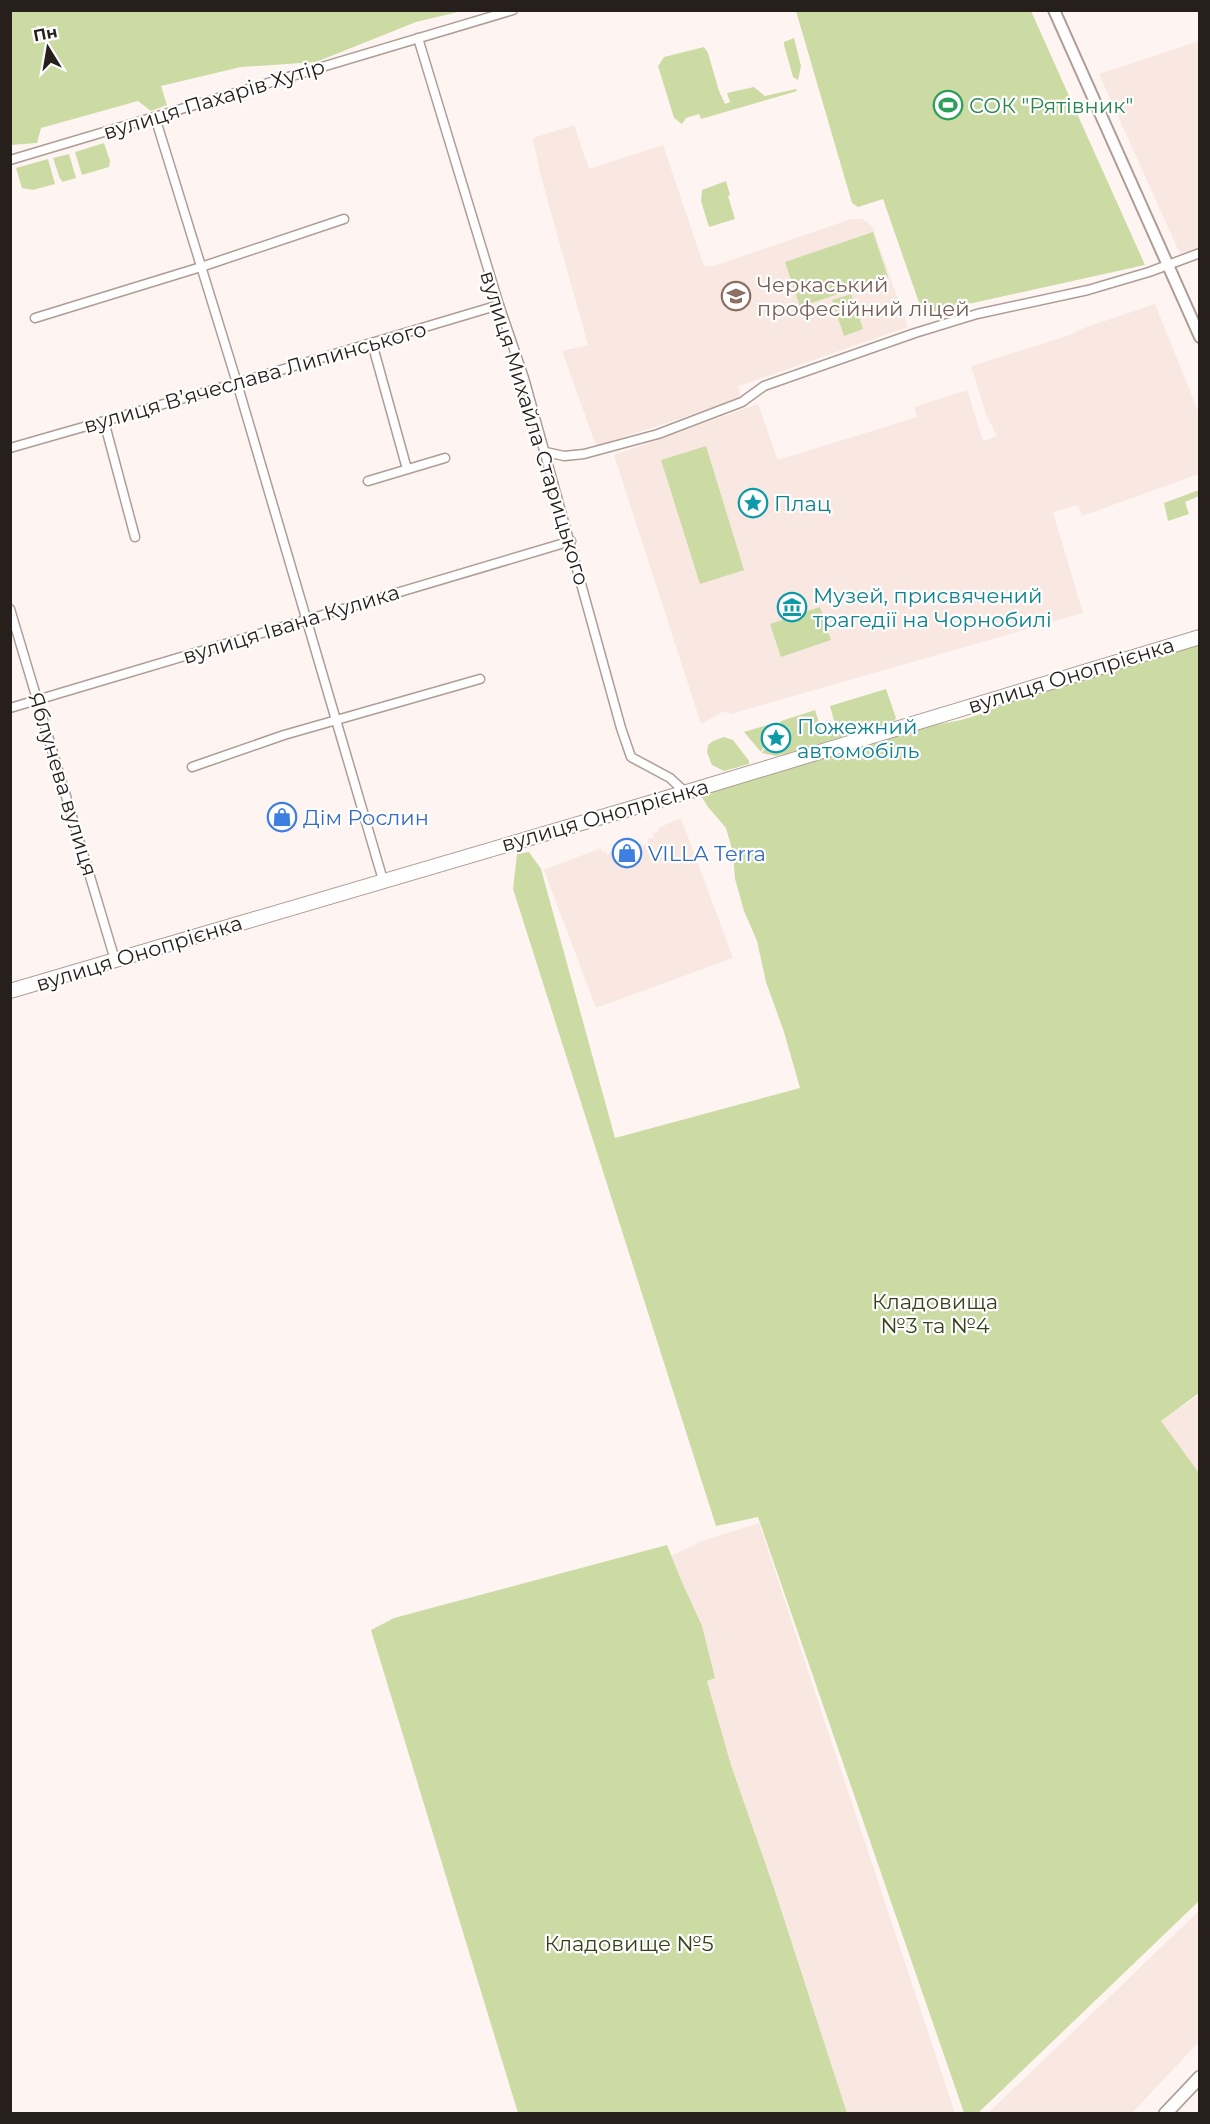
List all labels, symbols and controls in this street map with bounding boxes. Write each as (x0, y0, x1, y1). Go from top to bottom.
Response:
north arrow (18, 18, 78, 78)
text: Пн (32, 22, 59, 45)
street label: вулиця Пахарів Хутір (100, 53, 328, 145)
sports icon: СОК "Рятівник" (932, 89, 964, 121)
place label: СОК "Рятівник" (969, 93, 1133, 118)
street label: вулиця Михайла Старицького (475, 268, 595, 588)
place label: Черкаський професійний ліцей (757, 272, 970, 321)
school or university icon: Черкаський професійний ліцей (720, 280, 752, 312)
street label: вулиця Вʼячеслава Липинського (81, 316, 429, 438)
place icon: Плац (737, 487, 769, 519)
place label: Плац (774, 491, 831, 516)
street label: вулиця Івана Кулика (180, 579, 402, 669)
place label: Музей, присвячений трагедії на Чорнобилі (813, 583, 1052, 632)
museum icon: Музей, присвячений трагедії на Чорнобилі (776, 591, 808, 623)
street label: вулиця Онопрієнка (965, 632, 1177, 718)
street label: Яблунева вулиця (23, 689, 103, 879)
place label: Пожежний автомобіль (797, 714, 920, 763)
place icon: Пожежний автомобіль (760, 722, 792, 754)
street label: вулиця Онопрієнка (498, 773, 712, 857)
shop icon: Дім Рослин (266, 801, 298, 833)
place label: Дім Рослин (303, 805, 429, 830)
shop icon: VILLA Terra (611, 837, 643, 869)
place label: VILLA Terra (648, 841, 766, 866)
street label: вулиця Онопрієнка (33, 910, 245, 996)
park label: Кладовища №3 та №4 (872, 1289, 998, 1338)
park label: Кладовище №5 (544, 1931, 714, 1956)

